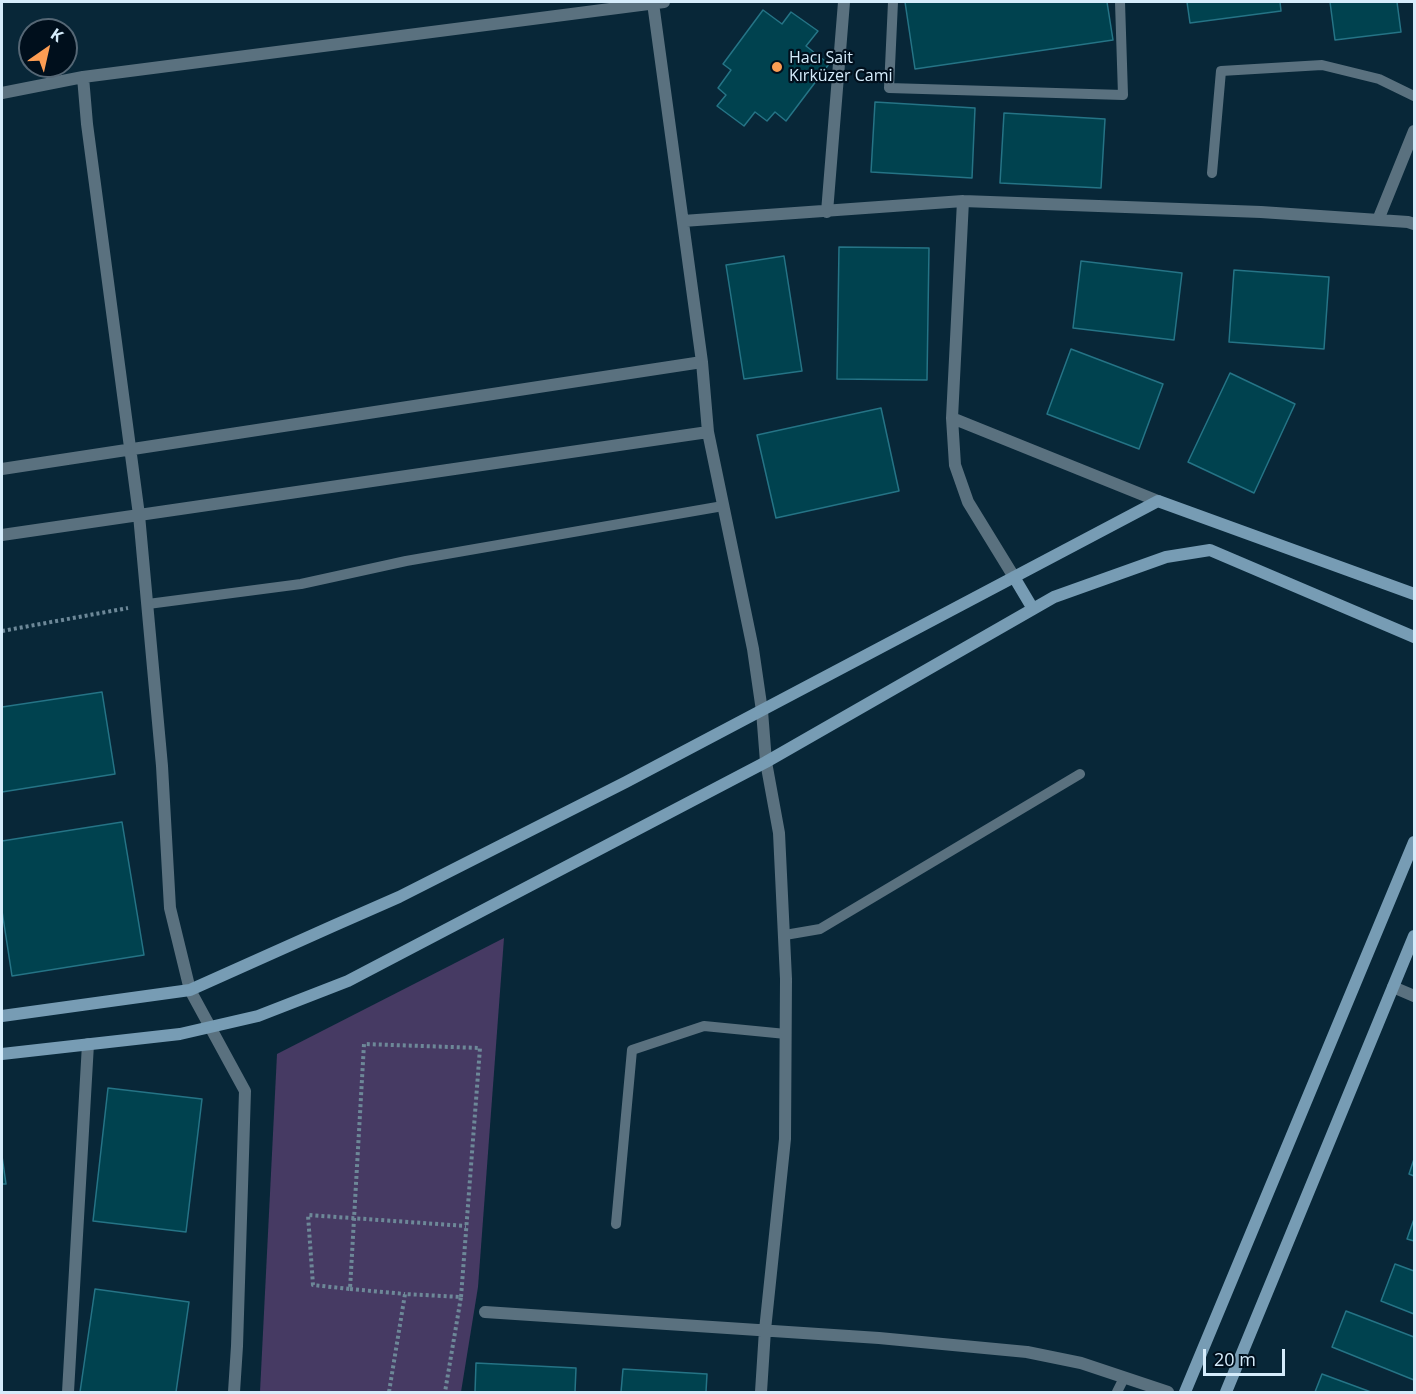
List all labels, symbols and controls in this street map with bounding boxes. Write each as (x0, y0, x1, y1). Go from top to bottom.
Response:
north arrow (18, 18, 78, 78)
text: K (46, 23, 68, 47)
place label: Hacı Sait Kırküzer Cami (789, 48, 893, 86)
marker: Hacı Sait Kırküzer Cami (770, 60, 784, 74)
scale bar (1206, 1337, 1288, 1375)
text: 20 m (1214, 1347, 1256, 1371)

